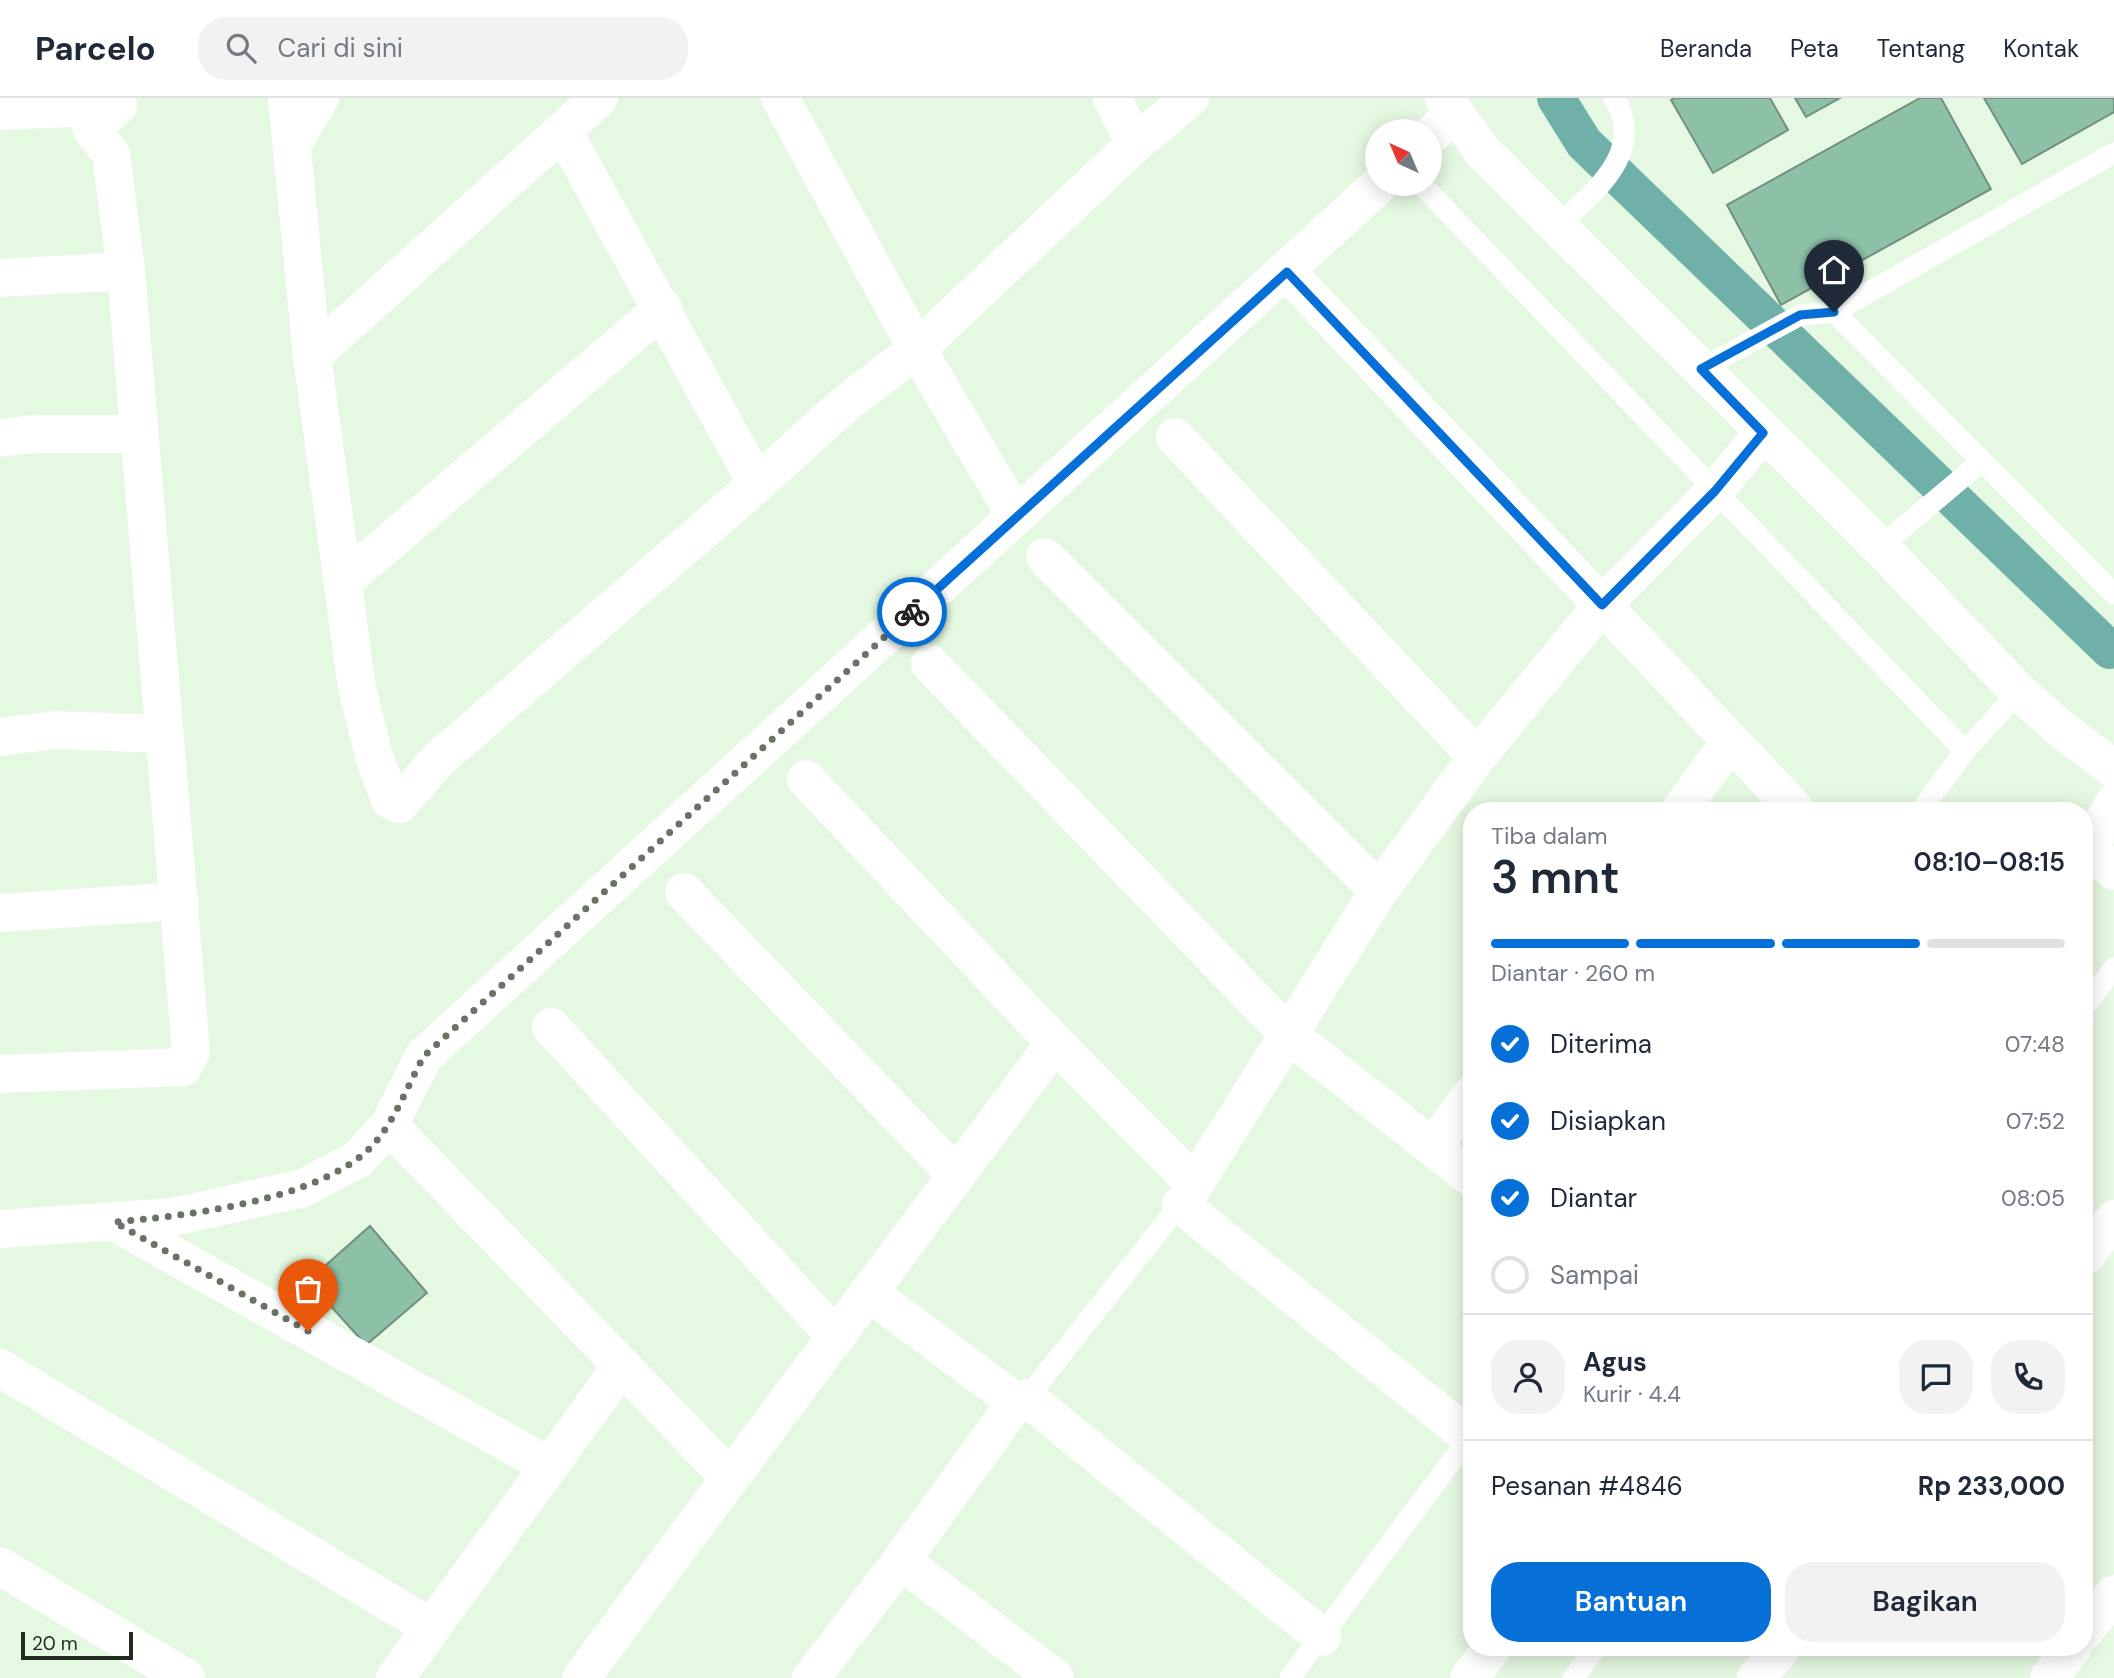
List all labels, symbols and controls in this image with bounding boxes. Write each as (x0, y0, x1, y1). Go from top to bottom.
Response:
search box (198, 17, 688, 80)
text: Parcelo (35, 27, 156, 70)
icon: search (222, 29, 260, 67)
text: Cari di sini (278, 31, 403, 65)
text: Beranda (1660, 33, 1752, 64)
text: Peta (1790, 33, 1839, 64)
text: Tentang (1877, 33, 1965, 64)
text: Kontak (2003, 33, 2079, 64)
north arrow (1365, 119, 1442, 196)
map controls (1365, 119, 1442, 196)
pin (1804, 240, 1864, 312)
icon: home (1815, 251, 1853, 289)
courier (877, 577, 947, 647)
icon: bike (893, 593, 931, 631)
text: Tiba dalam (1491, 821, 1608, 851)
text: 08:10–08:15 (1914, 845, 2065, 879)
text: 3 mnt (1491, 847, 1620, 907)
text: Diantar · 260 m (1491, 958, 1655, 988)
icon: check (1491, 1025, 1529, 1063)
text: Diterima (1550, 1027, 1652, 1061)
text: 07:48 (2005, 1029, 2065, 1059)
icon: check (1491, 1102, 1529, 1140)
text: Disiapkan (1550, 1104, 1666, 1138)
text: 07:52 (2006, 1106, 2065, 1136)
icon: check (1491, 1179, 1529, 1217)
text: Diantar (1550, 1181, 1637, 1215)
text: 08:05 (2001, 1183, 2065, 1213)
text: Sampai (1550, 1258, 1639, 1292)
pin (278, 1259, 338, 1331)
icon: bag (289, 1270, 327, 1308)
button: person (1491, 1340, 1565, 1414)
button: chat (1899, 1340, 1973, 1414)
button: phone (1991, 1340, 2065, 1414)
text: Agus (1583, 1345, 1647, 1379)
text: Kurir · 4.4 (1583, 1379, 1681, 1409)
text: Pesanan #4846 (1491, 1469, 1683, 1503)
text: Rp 233,000 (1918, 1469, 2065, 1503)
button: Bantuan (1491, 1562, 1771, 1642)
button: Bagikan (1785, 1562, 2065, 1642)
scale bar (21, 1629, 133, 1661)
text: 20 m (32, 1631, 78, 1656)

